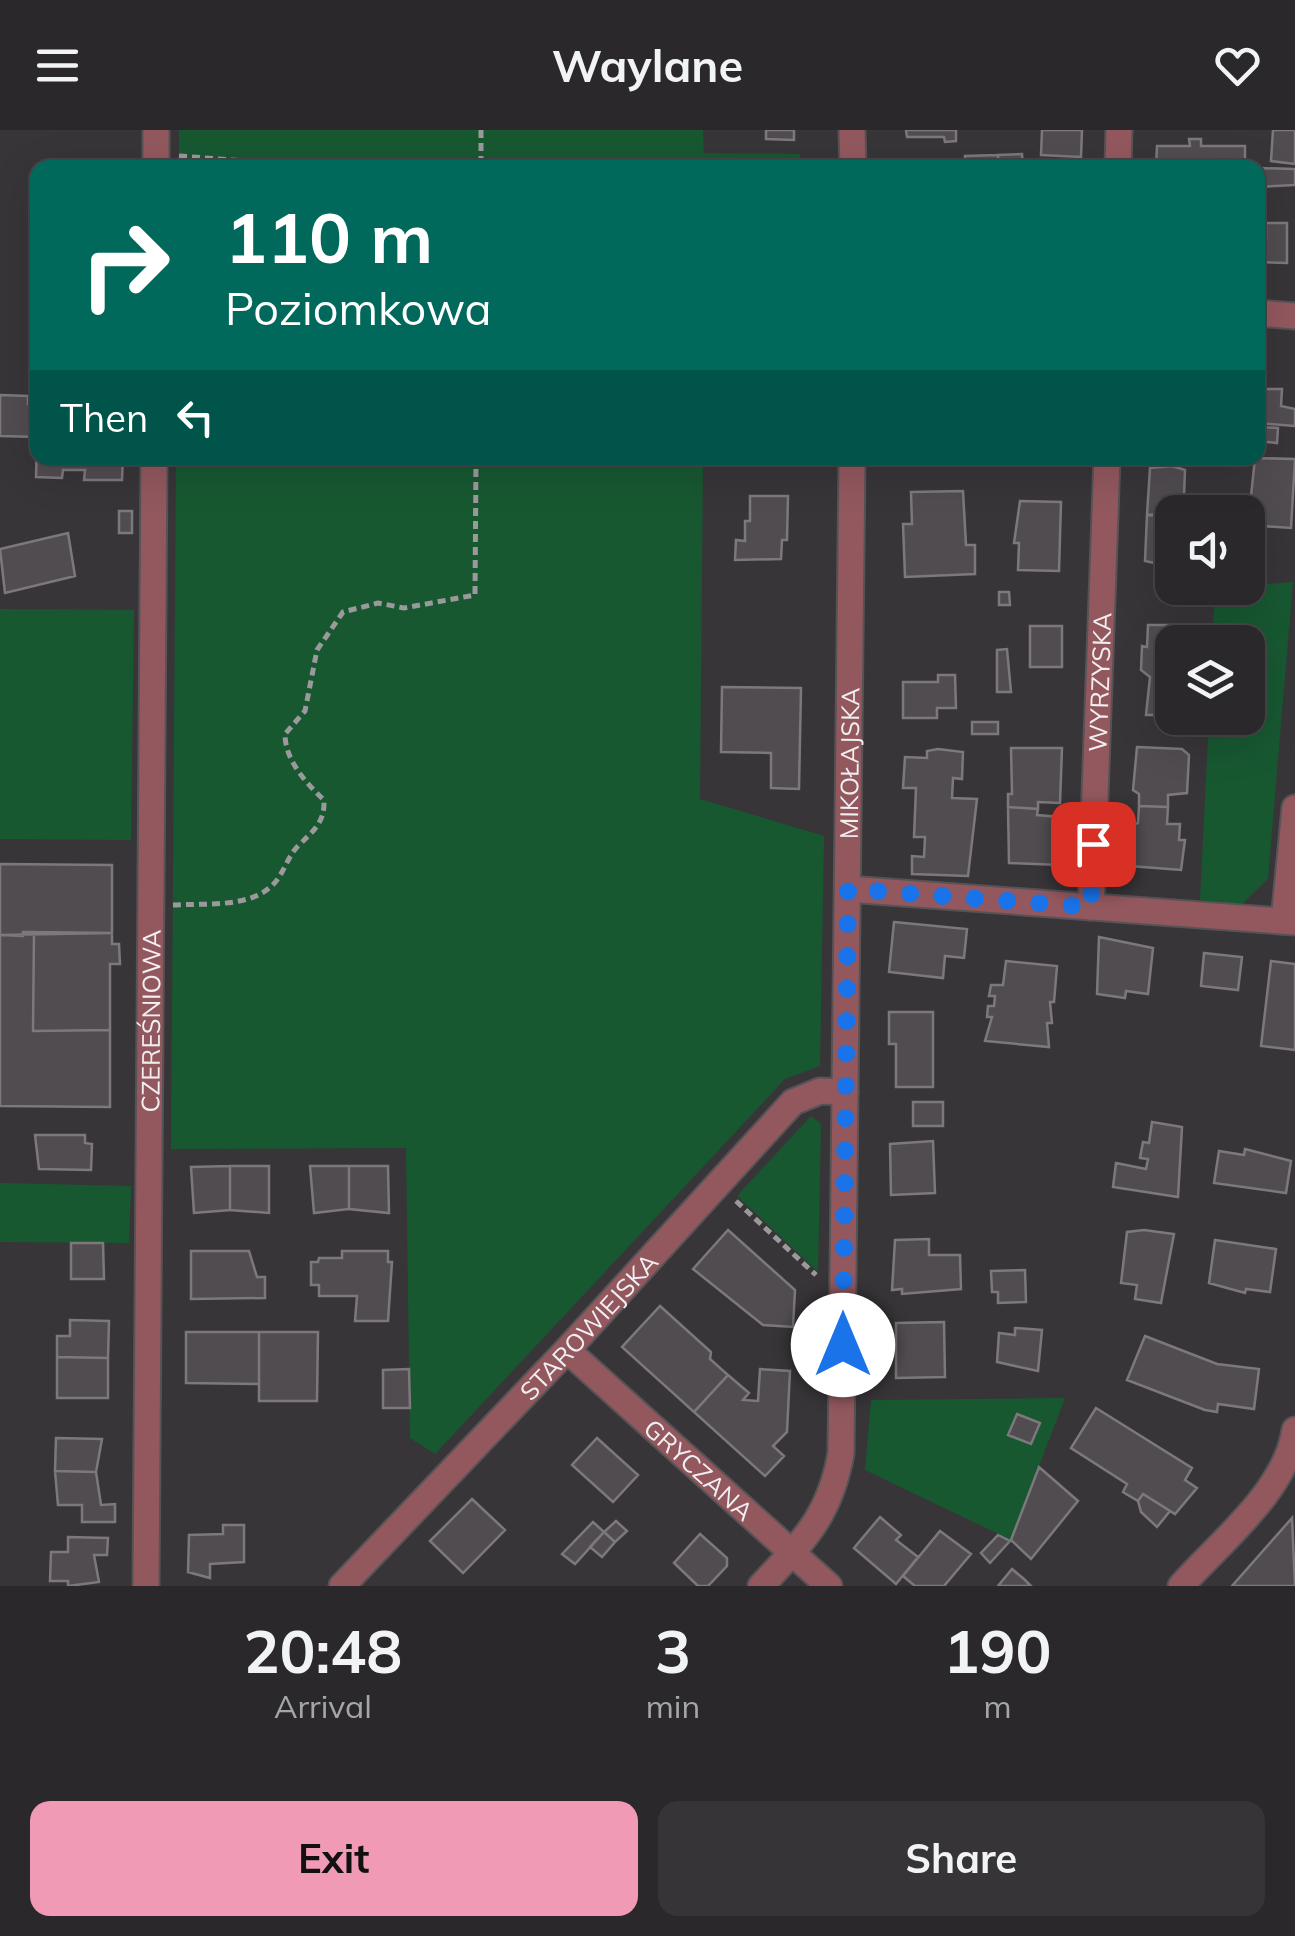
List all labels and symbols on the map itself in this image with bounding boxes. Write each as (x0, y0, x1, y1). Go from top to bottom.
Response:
street label: WYRZYSKA (1081, 612, 1117, 752)
street label: MIKOŁAJSKA (832, 687, 865, 839)
pin (1051, 802, 1136, 887)
street label: CZEREŚNIOWA (134, 930, 166, 1113)
street label: STAROWIEJSKA (512, 1246, 664, 1406)
position arrow (791, 1293, 895, 1397)
street label: GRYCZANA (638, 1412, 760, 1526)

